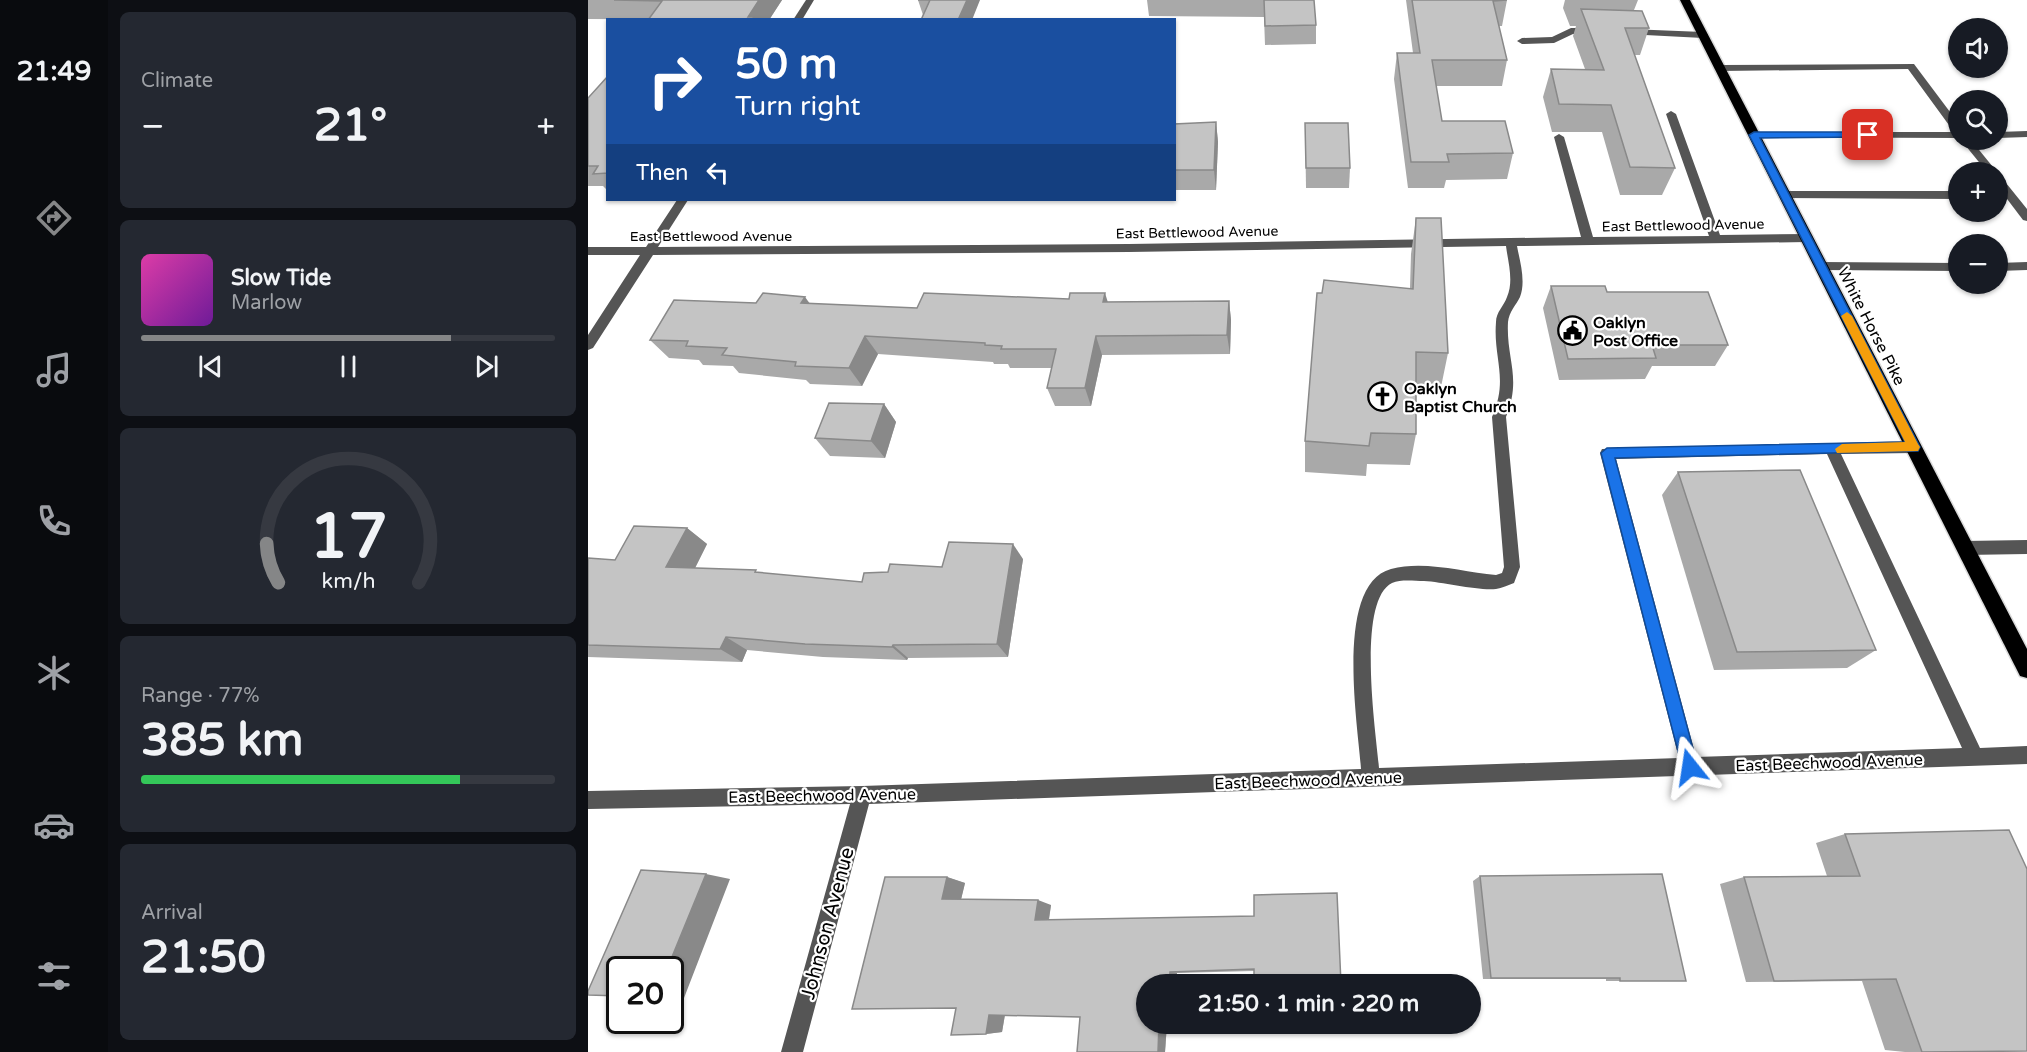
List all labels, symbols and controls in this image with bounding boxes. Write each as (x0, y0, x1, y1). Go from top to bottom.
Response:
map controls (1948, 18, 2008, 294)
button: sound (1948, 18, 2008, 78)
text: 50 m (735, 39, 837, 90)
icon: right (636, 42, 714, 120)
text: 21:49 (17, 55, 91, 88)
text: Climate (141, 69, 213, 93)
text: Turn right (735, 90, 861, 123)
button: search (1948, 90, 2008, 150)
text: 21° (314, 99, 387, 153)
text: − (141, 107, 165, 146)
text: + (536, 107, 555, 146)
pin (1842, 109, 1893, 160)
icon: arrive (1851, 118, 1884, 151)
icon: left (701, 156, 734, 189)
text: Then (636, 160, 689, 186)
button: + (1948, 162, 2008, 222)
icon: directions (33, 197, 75, 239)
street label: East Bettlewood Avenue (1602, 216, 1764, 235)
street label: East Bettlewood Avenue (1116, 223, 1278, 242)
street label: East Bettlewood Avenue (630, 228, 792, 245)
button: − (1948, 234, 2008, 294)
street label: White Horse Pike (1833, 264, 1910, 389)
text: Slow Tide (231, 265, 331, 291)
text: Marlow (231, 291, 302, 315)
place label: Oaklyn Post Office (1593, 313, 1678, 351)
public building icon: Oaklyn Post Office (1556, 315, 1588, 347)
icon: music (33, 349, 75, 391)
icon: previous (194, 350, 227, 383)
icon: pause (332, 350, 365, 383)
icon: next (470, 350, 503, 383)
place label: Oaklyn Baptist Church (1404, 379, 1517, 417)
church icon: Oaklyn Baptist Church (1367, 381, 1399, 413)
icon: phone (33, 500, 75, 542)
text: 17 (309, 500, 387, 575)
text: km/h (321, 568, 375, 594)
icon: climate (33, 652, 75, 694)
text: Range · 77% (141, 684, 260, 708)
text: 385 km (141, 714, 303, 768)
position arrow (1658, 735, 1722, 799)
street label: East Beechwood Avenue (1735, 750, 1923, 776)
street label: East Beechwood Avenue (1214, 768, 1402, 794)
street label: East Beechwood Avenue (728, 784, 916, 808)
icon: car (33, 804, 75, 846)
street label: Johnson Avenue (796, 845, 860, 1002)
text: Arrival (141, 901, 203, 925)
text: 21:50 (141, 931, 266, 985)
icon: filters (33, 955, 75, 997)
speed limit sign: 20 (606, 956, 684, 1034)
text: 21:50 · 1 min · 220 m (1198, 991, 1419, 1017)

